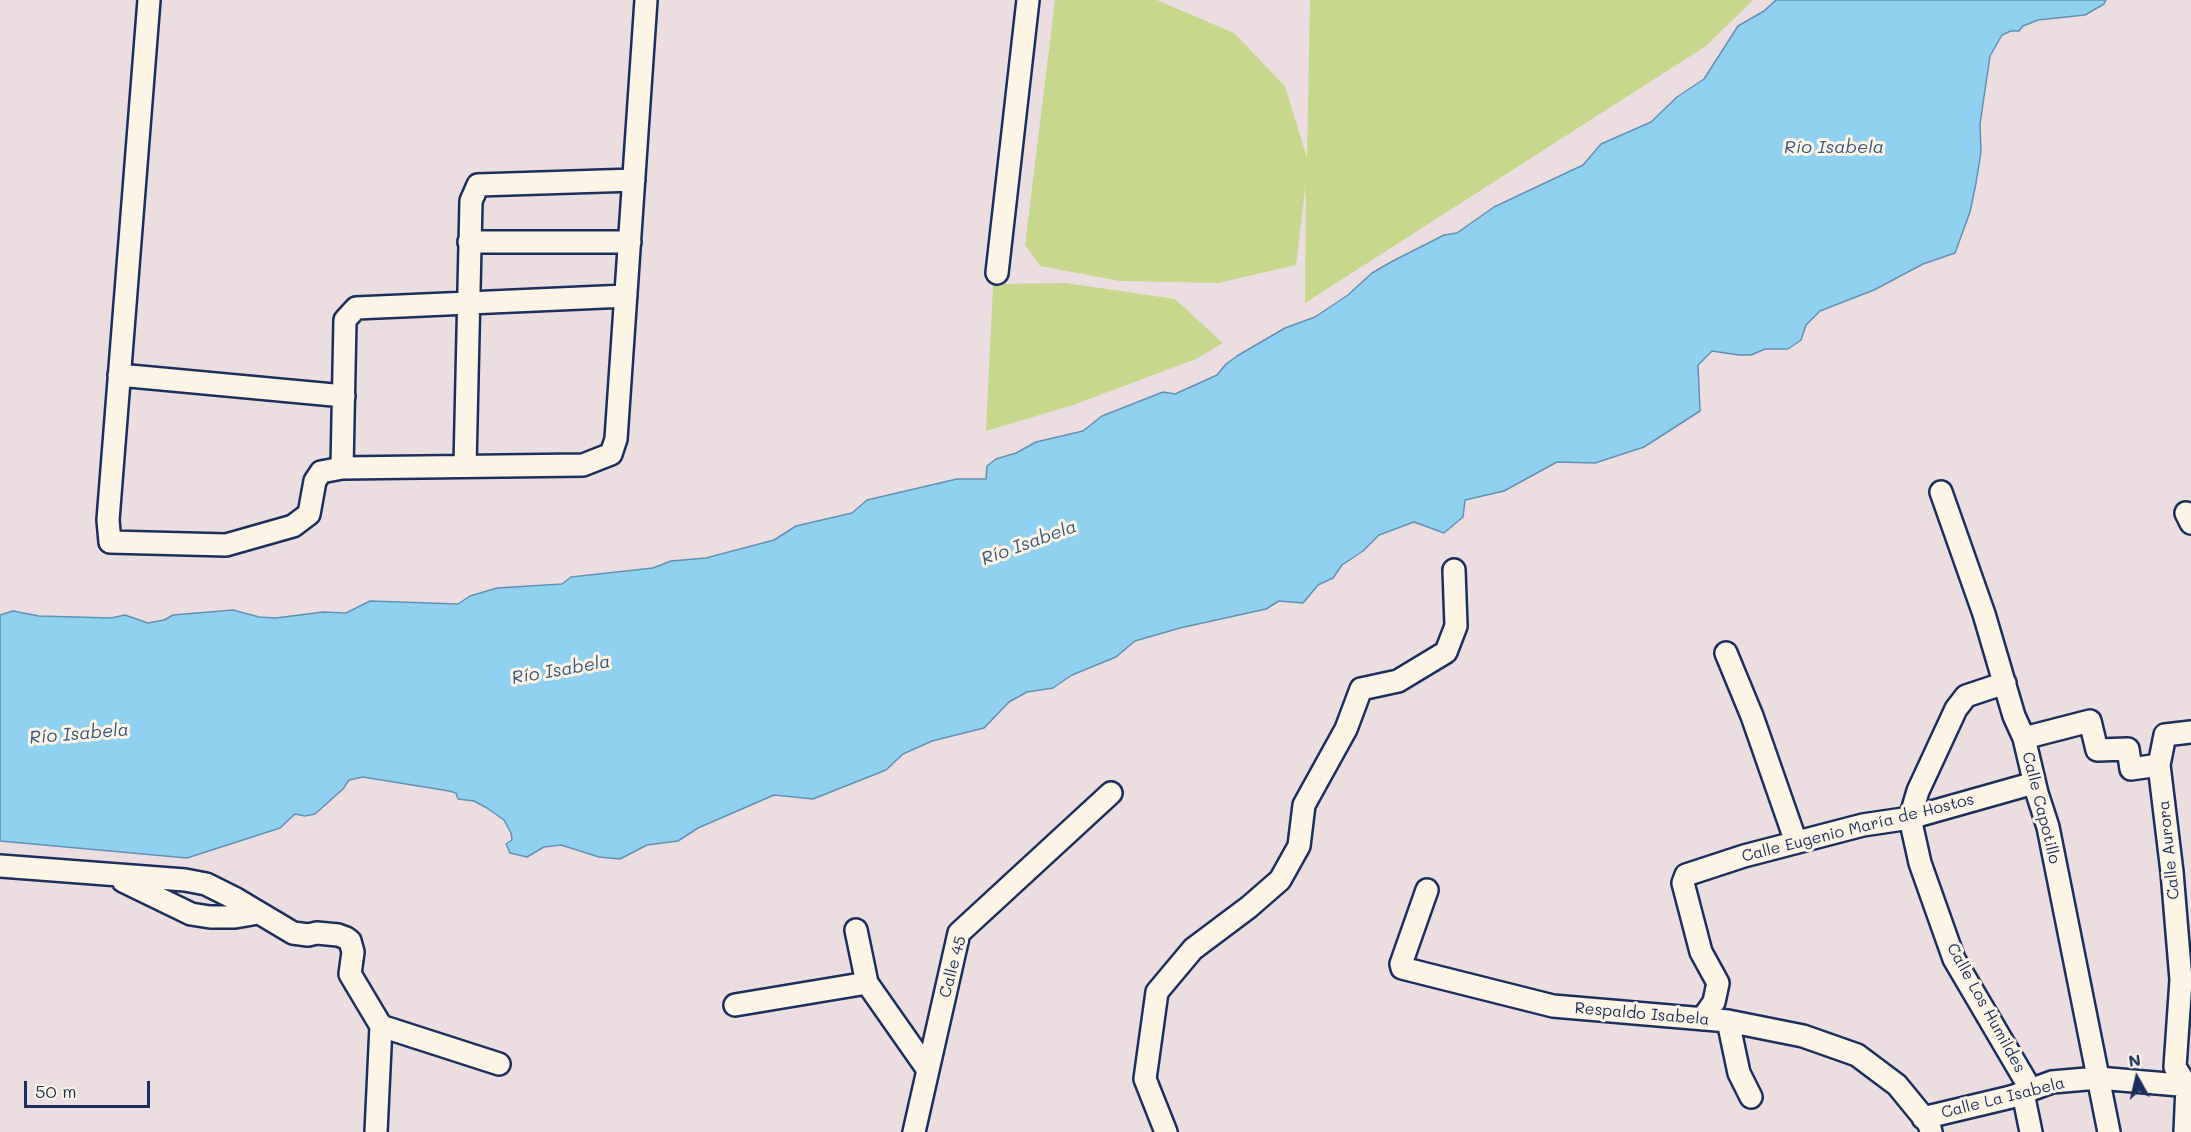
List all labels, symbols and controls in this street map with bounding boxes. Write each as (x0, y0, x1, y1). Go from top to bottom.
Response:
water label: Río Isabela (1784, 136, 1884, 158)
water label: Río Isabela (978, 516, 1080, 570)
water label: Río Isabela (510, 651, 612, 689)
water label: Río Isabela (28, 719, 130, 749)
street label: Calle Capotillo (2018, 750, 2064, 866)
street label: Calle Eugenio María de Hostos (1740, 790, 1976, 866)
street label: Calle Aurora (2154, 799, 2184, 901)
street label: Calle 45 (936, 934, 970, 1000)
street label: Calle Los Humildes (1942, 940, 2030, 1076)
street label: Respaldo Isabela (1574, 999, 1710, 1029)
north arrow (2107, 1048, 2167, 1108)
text: N (2127, 1048, 2142, 1071)
scale bar (27, 1069, 153, 1107)
street label: Calle La Isabela (1939, 1073, 2067, 1123)
text: 50 m (35, 1079, 77, 1103)

